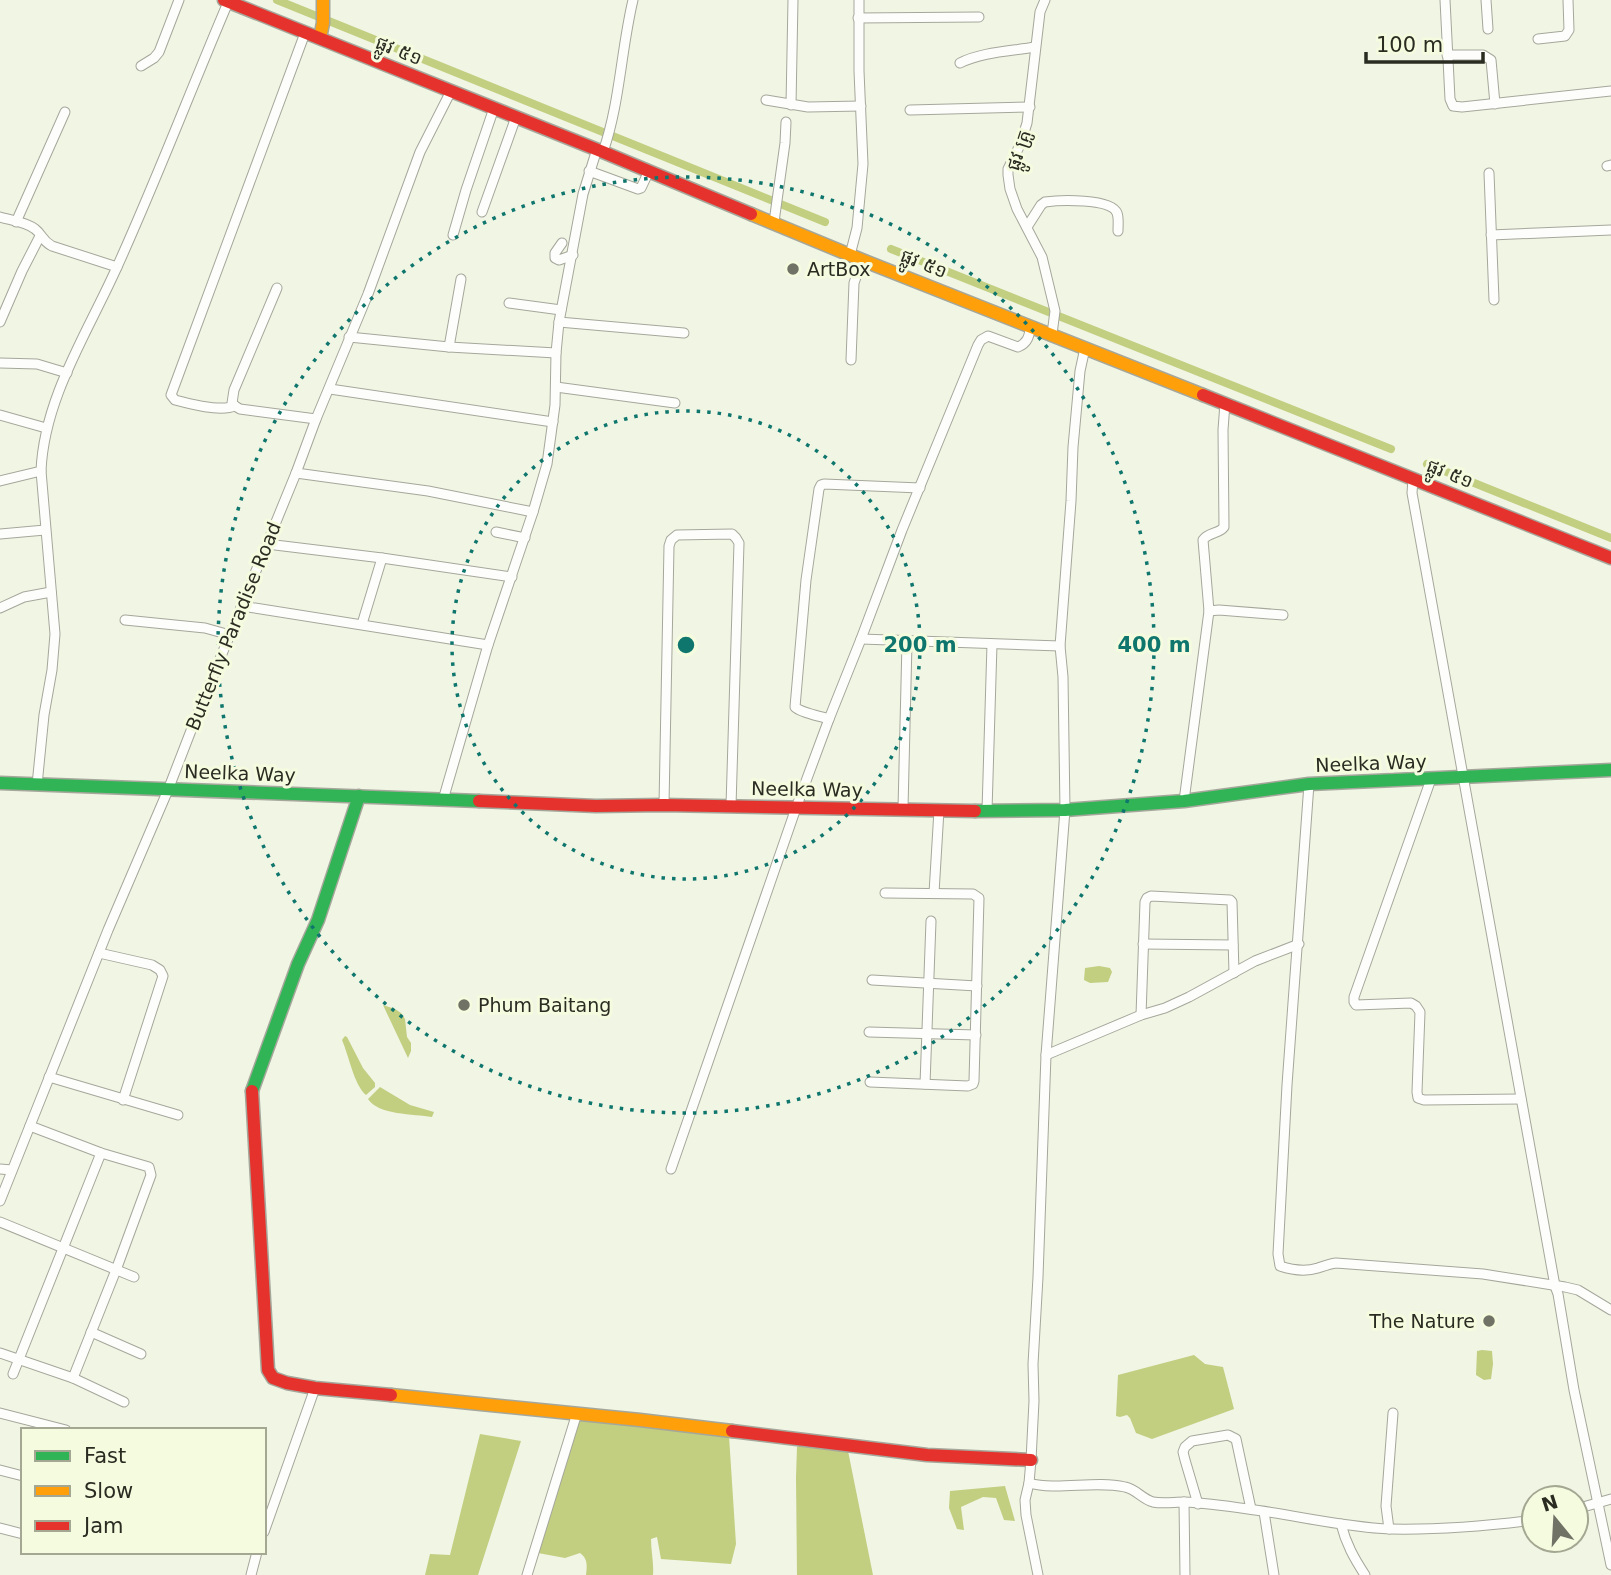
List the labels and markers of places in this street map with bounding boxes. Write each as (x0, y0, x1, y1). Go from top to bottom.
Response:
place label: ArtBox (807, 258, 871, 280)
marker: ArtBox (785, 261, 801, 277)
centre of rings (674, 633, 698, 657)
place label: Phum Baitang (478, 994, 611, 1016)
marker: Phum Baitang (456, 997, 472, 1013)
place label: The Nature (1368, 1310, 1475, 1332)
marker: The Nature (1481, 1313, 1497, 1329)

